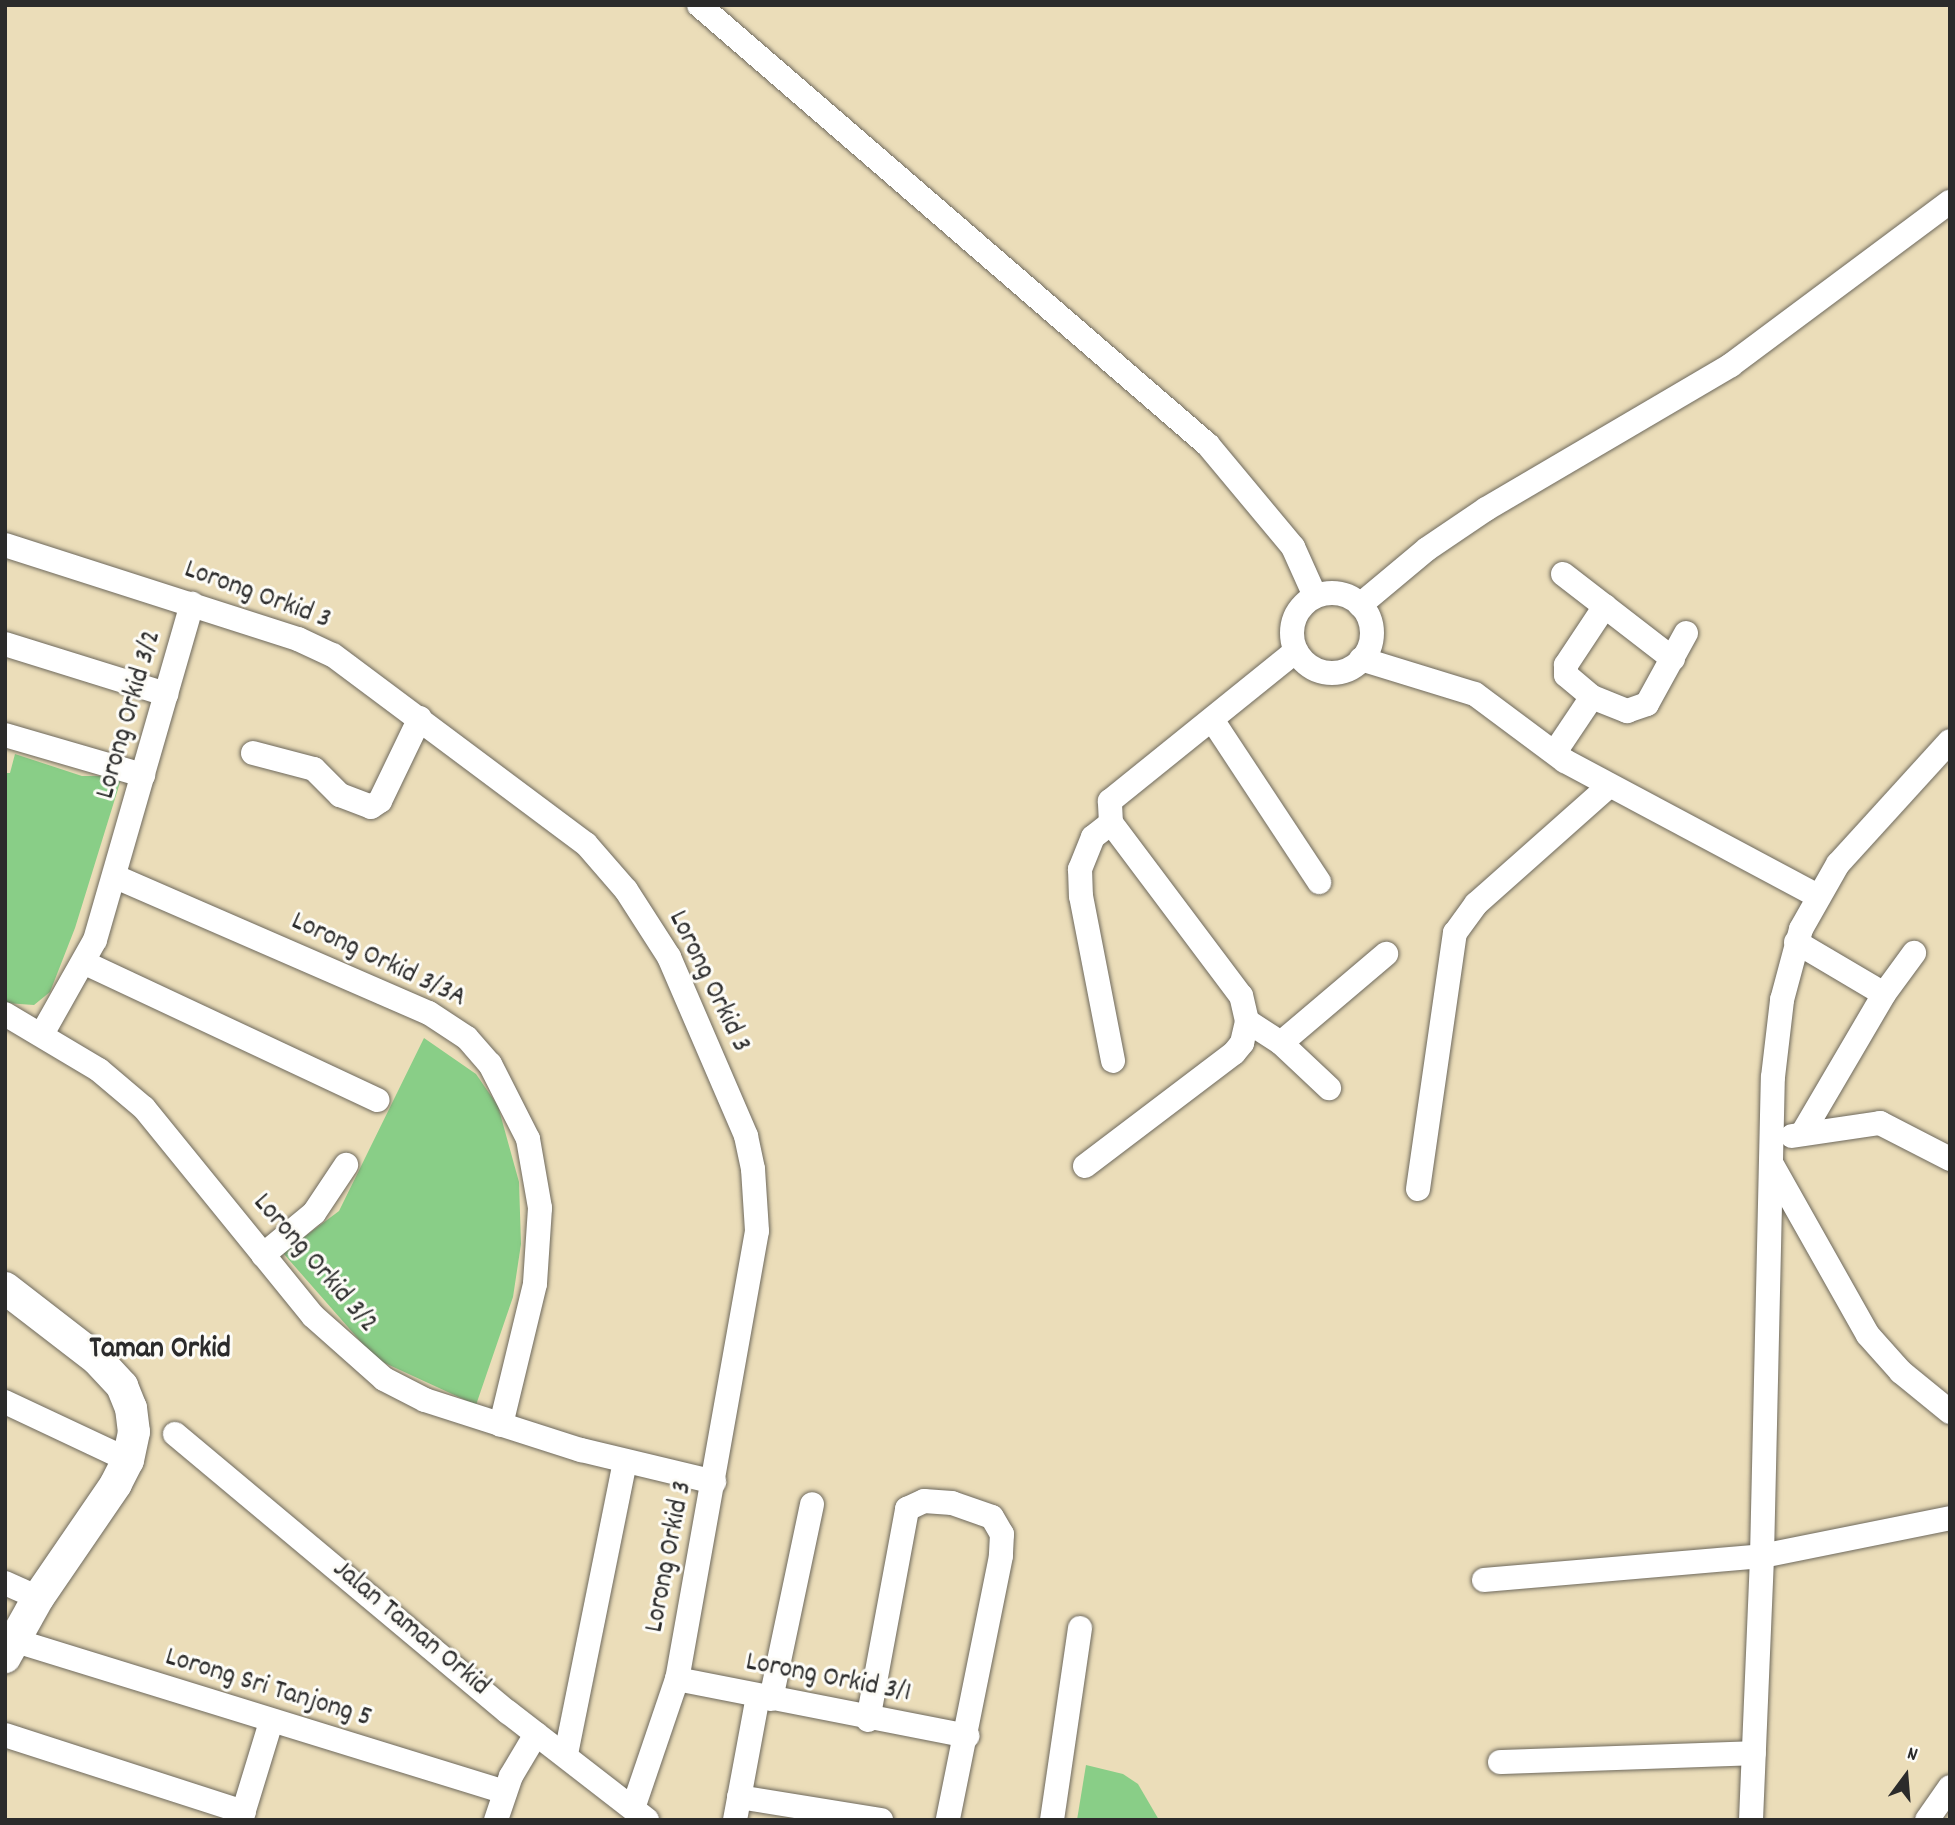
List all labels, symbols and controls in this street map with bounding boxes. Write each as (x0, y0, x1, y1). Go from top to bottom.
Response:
street label: Lorong Orkid 3 (179, 554, 335, 638)
street label: Lorong Orkid 3/2 (90, 627, 170, 803)
street label: Lorong Orkid 3/3A (285, 906, 471, 1016)
street label: Lorong Orkid 3 (659, 906, 757, 1058)
street label: Lorong Orkid 3/2 (244, 1187, 384, 1341)
district label: Taman Orkid (89, 1333, 231, 1369)
street label: Lorong Orkid 3 (639, 1478, 701, 1636)
street label: Jalan Taman Orkid (325, 1554, 495, 1704)
street label: Lorong Sri Tanjong 5 (161, 1642, 375, 1736)
street label: Lorong Orkid 3/1 (743, 1647, 913, 1711)
north arrow (1871, 1741, 1941, 1811)
text: N (1904, 1741, 1920, 1770)

